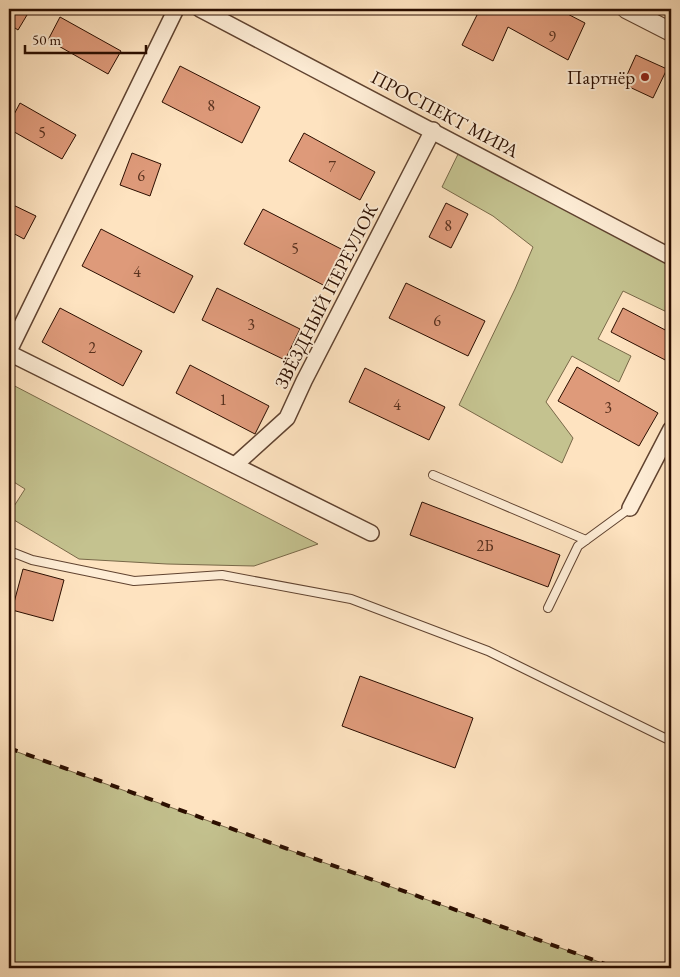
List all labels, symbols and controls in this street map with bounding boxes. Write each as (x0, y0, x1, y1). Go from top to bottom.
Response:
scale bar (25, 22, 146, 54)
house number: 9 (548, 26, 556, 47)
text: 50 m (32, 30, 61, 49)
street label: ПРОСПЕКТ МИРА (367, 64, 524, 164)
place label: Партнёр (567, 65, 635, 90)
marker: Партнёр (639, 71, 651, 83)
house number: 8 (207, 95, 215, 116)
house number: 5 (38, 122, 46, 143)
house number: 7 (328, 156, 336, 177)
house number: 6 (137, 165, 145, 186)
street label: ЗВЁЗДНЫЙ ПЕРЕУЛОК (268, 199, 384, 393)
house number: 8 (444, 215, 452, 236)
house number: 5 (291, 238, 299, 259)
house number: 4 (133, 261, 141, 282)
house number: 6 (433, 310, 441, 331)
house number: 3 (247, 314, 255, 335)
house number: 2 (88, 337, 96, 358)
house number: 1 (219, 389, 227, 410)
house number: 4 (393, 394, 401, 415)
house number: 3 (604, 397, 612, 418)
house number: 2Б (476, 535, 494, 556)

